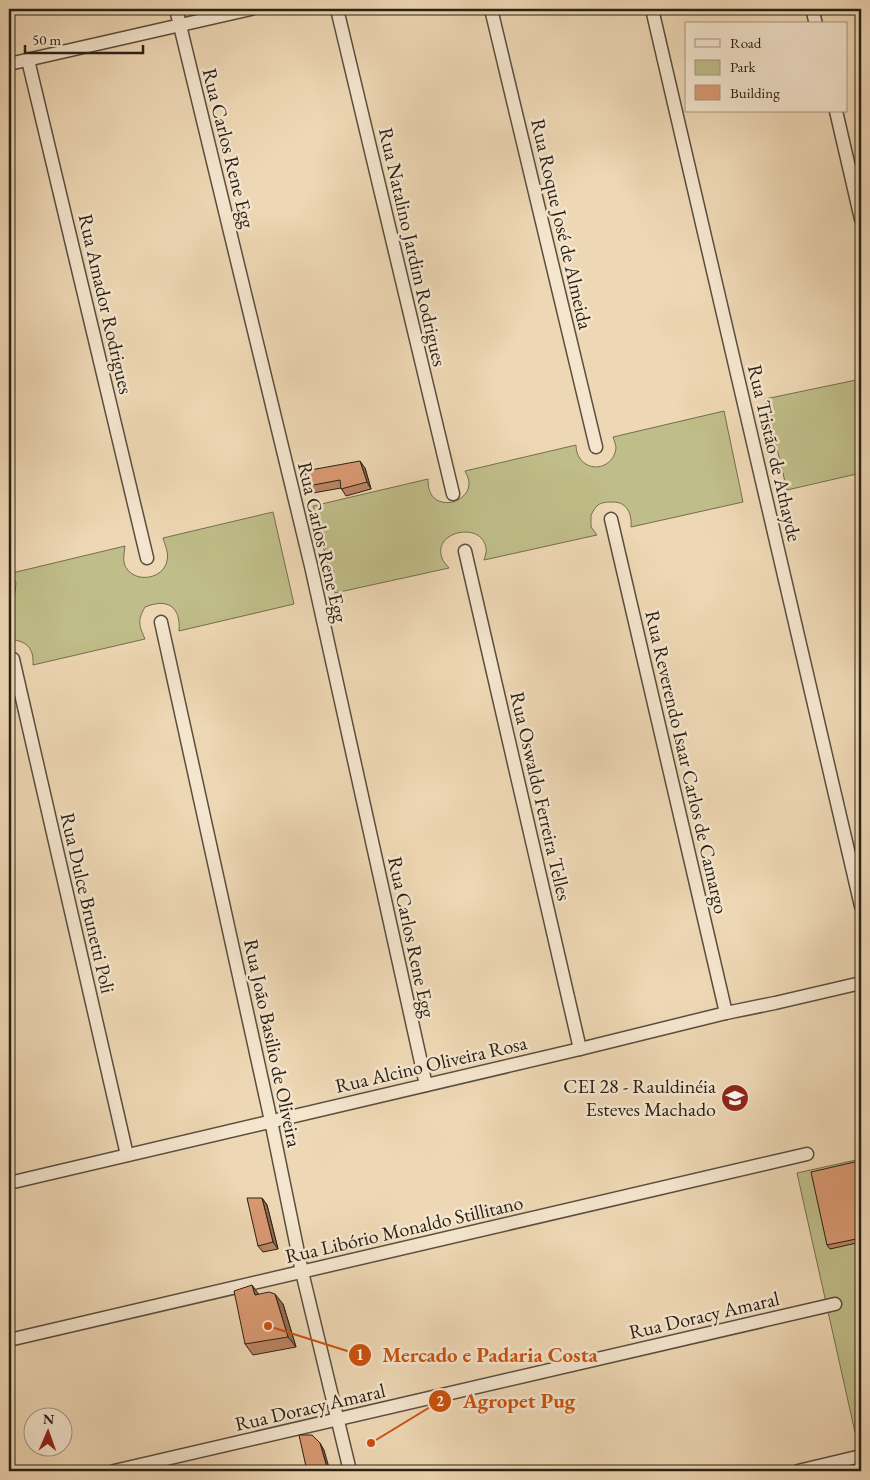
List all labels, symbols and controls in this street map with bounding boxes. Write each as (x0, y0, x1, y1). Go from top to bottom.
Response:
scale bar (25, 22, 142, 54)
legend (685, 22, 848, 112)
text: 50 m (32, 30, 61, 49)
text: Road (730, 33, 762, 52)
text: Park (730, 57, 757, 76)
street label: Rua Carlos Rene Egg (197, 65, 262, 231)
text: Building (730, 83, 780, 102)
street label: Rua Roque José de Almeida (525, 116, 599, 332)
street label: Rua Natalino Jardim Rodrigues (373, 125, 453, 369)
street label: Rua Amador Rodrigues (73, 211, 139, 397)
street label: Rua Tristão de Athayde (742, 362, 808, 544)
street label: Rua Carlos Rene Egg (292, 459, 354, 625)
street label: Rua Reverendo Isaar Carlos de Camargo (639, 608, 735, 916)
street label: Rua Oswaldo Ferreira Telles (504, 689, 578, 903)
street label: Rua Dulce Brunetti Poli (55, 810, 121, 996)
street label: Rua Carlos Rene Egg (382, 854, 442, 1020)
street label: Rua João Basilio de Oliveira (238, 937, 308, 1149)
street label: Rua Alcino Oliveira Rosa (333, 1029, 529, 1099)
place label: CEI 28 - Rauldinéia Esteves Machado (563, 1073, 716, 1122)
school or university icon: CEI 28 - Rauldinéia Esteves Machado (720, 1083, 750, 1113)
street label: Rua Libório Monaldo Stillitano (282, 1189, 526, 1269)
street label: Rua Doracy Amaral (626, 1285, 782, 1345)
callout: Mercado e Padaria Costa (347, 1337, 608, 1373)
text: Mercado e Padaria Costa (382, 1341, 599, 1368)
text: 1 (356, 1345, 364, 1364)
street label: Rua Doracy Amaral (232, 1377, 388, 1437)
callout: Agropet Pug (427, 1383, 585, 1419)
text: Agropet Pug (462, 1387, 576, 1414)
text: 2 (436, 1391, 444, 1410)
north arrow (22, 1408, 72, 1458)
text: N (42, 1410, 55, 1428)

